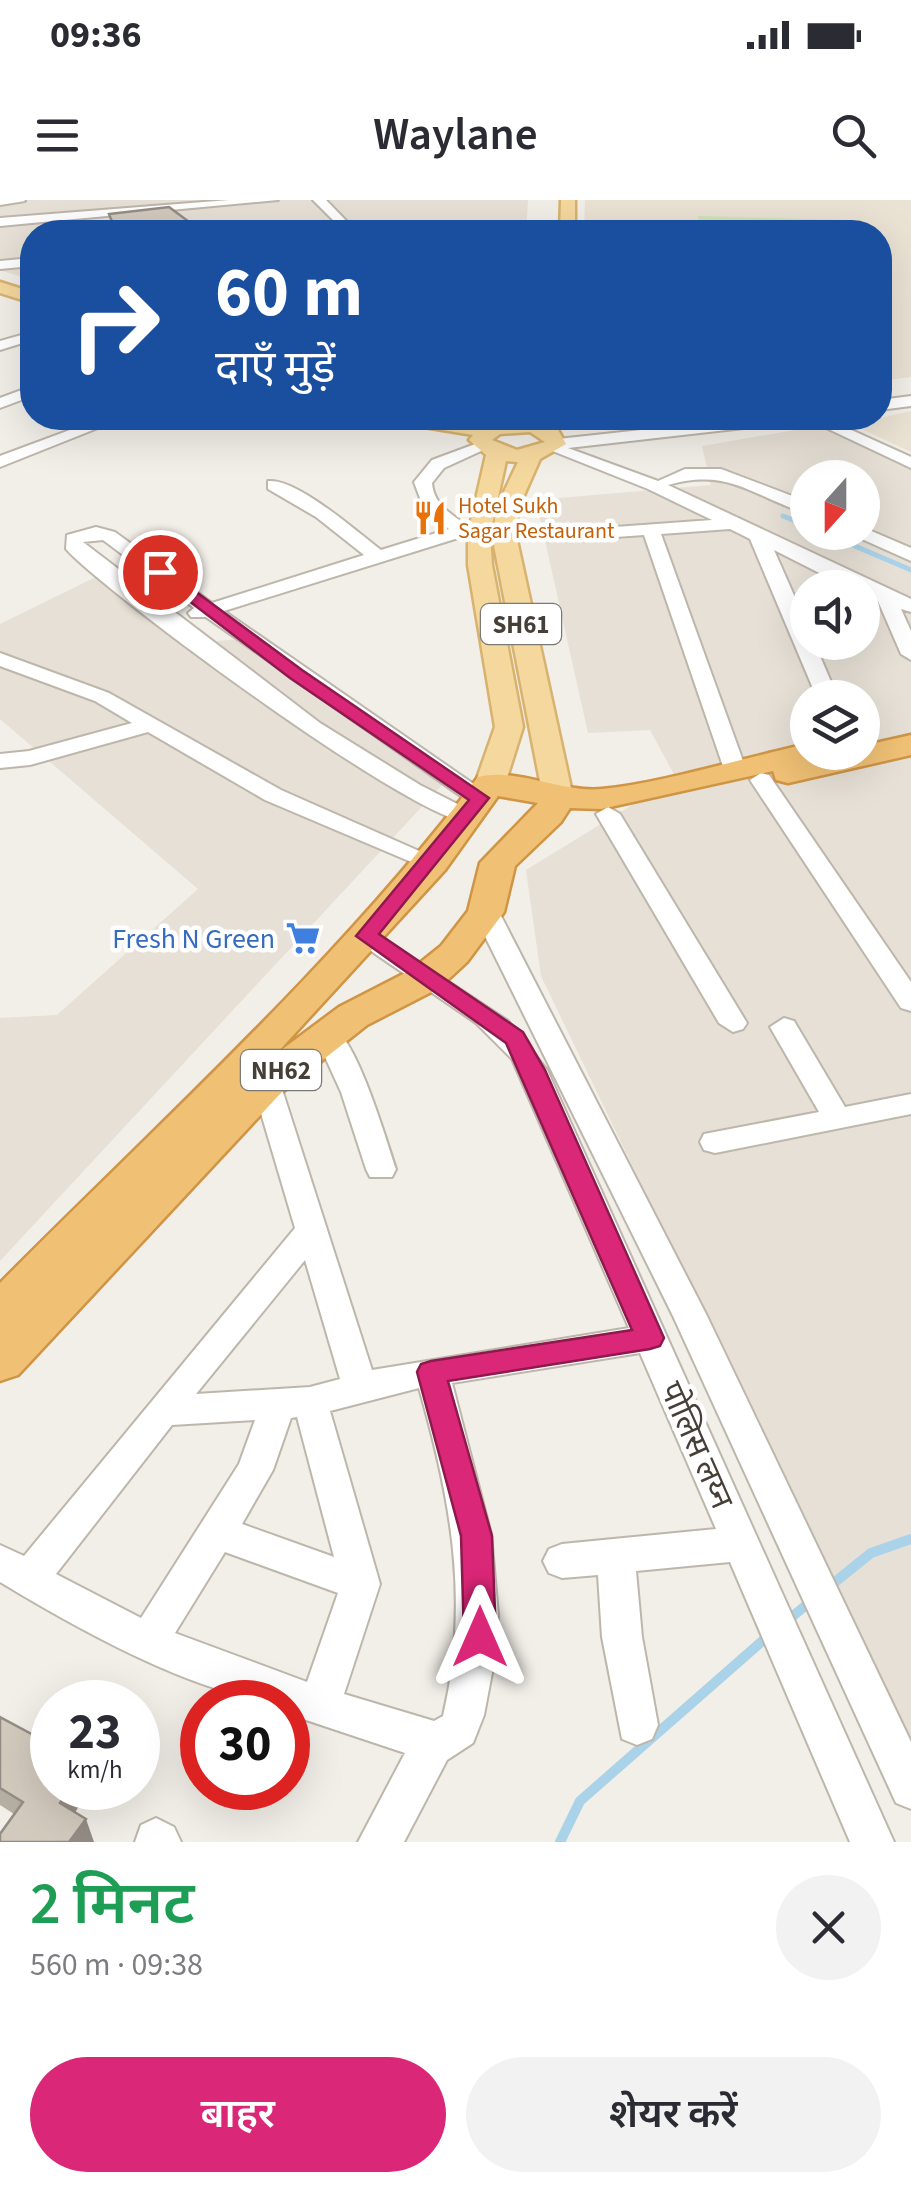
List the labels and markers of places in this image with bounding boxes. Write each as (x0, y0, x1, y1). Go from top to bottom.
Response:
place label: Hotel Sukh Sagar Restaurant (458, 490, 615, 547)
restaurant icon: Hotel Sukh Sagar Restaurant (411, 499, 449, 537)
pin (118, 530, 203, 615)
place label: Fresh N Green (112, 919, 275, 959)
supermarket icon: Fresh N Green (284, 919, 322, 957)

